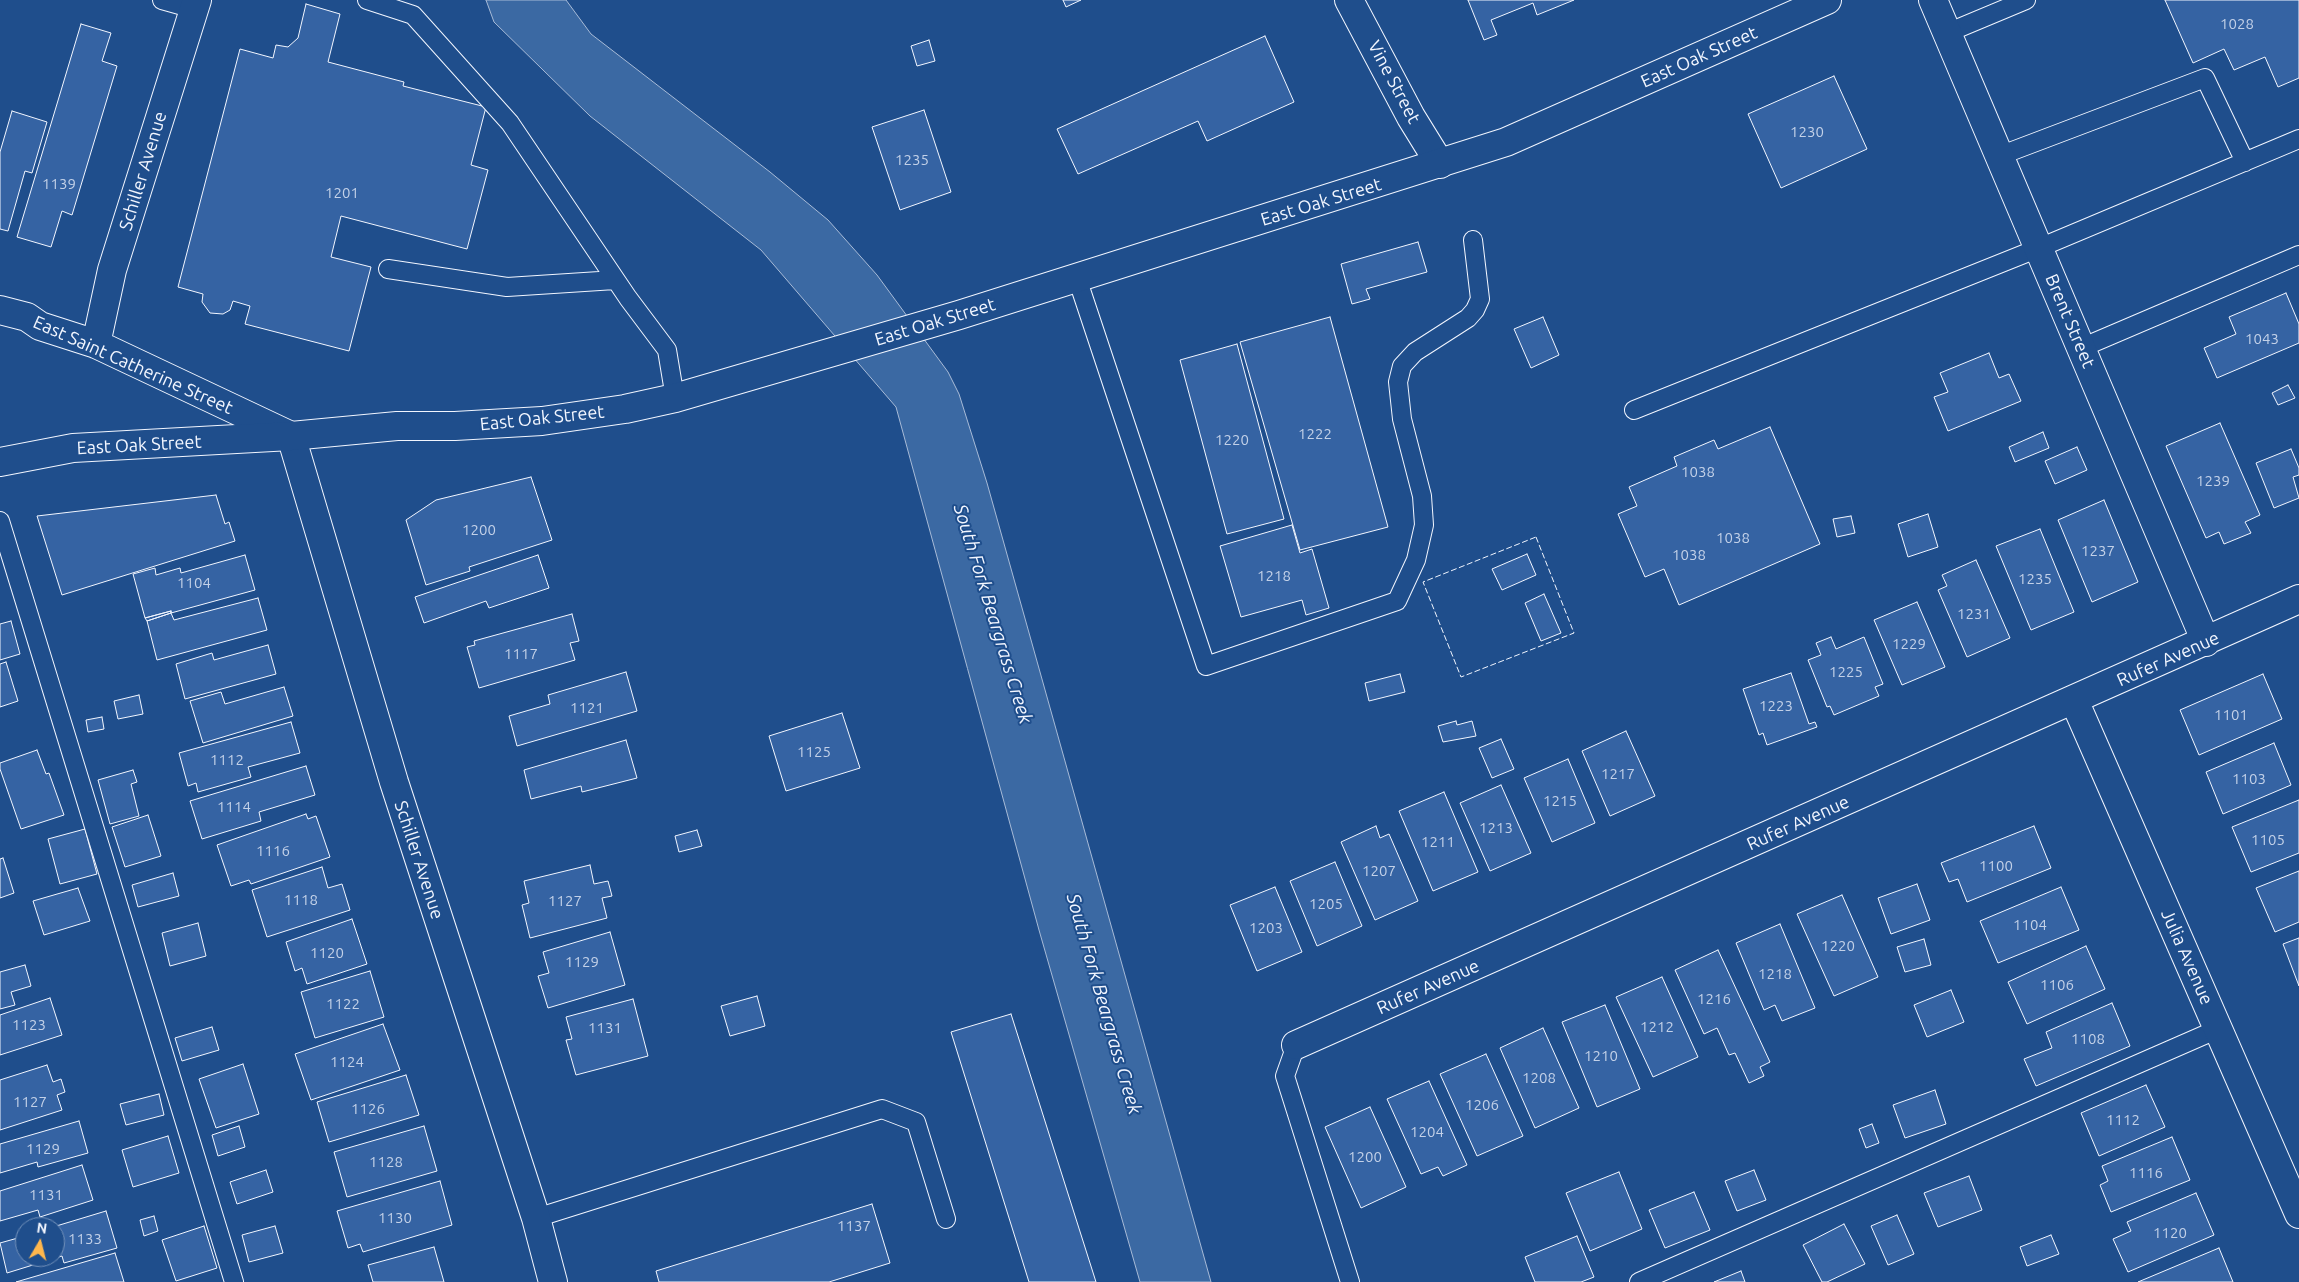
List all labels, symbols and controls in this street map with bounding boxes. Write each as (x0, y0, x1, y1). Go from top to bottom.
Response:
house number: 1028 (2220, 15, 2254, 33)
street label: East Oak Street (1637, 22, 1761, 92)
street label: Vine Street (1363, 37, 1425, 127)
street label: Schiller Avenue (115, 109, 171, 233)
house number: 1230 (1790, 123, 1824, 141)
house number: 1235 (895, 151, 929, 169)
street label: East Oak Street (1258, 173, 1384, 231)
house number: 1139 (42, 175, 76, 193)
house number: 1201 (325, 184, 359, 202)
street label: Brent Street (2041, 271, 2099, 371)
street label: East Oak Street (872, 293, 998, 351)
street label: East Saint Catherine Street (30, 311, 236, 419)
house number: 1043 (2245, 330, 2279, 348)
street label: East Oak Street (479, 401, 605, 435)
house number: 1222 (1298, 425, 1332, 443)
street label: East Oak Street (76, 431, 202, 459)
house number: 1220 (1215, 431, 1249, 449)
house number: 1038 (1681, 463, 1715, 481)
house number: 1239 (2196, 472, 2230, 490)
water label: South Fork Beargrass Creek (949, 501, 1037, 727)
house number: 1200 (462, 521, 496, 539)
house number: 1038 (1716, 529, 1750, 547)
house number: 1237 (2081, 542, 2115, 560)
house number: 1038 (1672, 546, 1706, 564)
house number: 1218 (1257, 567, 1291, 585)
house number: 1235 (2018, 570, 2052, 588)
house number: 1104 (177, 574, 211, 592)
house number: 1231 (1957, 605, 1991, 623)
street label: Rufer Avenue (2113, 627, 2223, 691)
house number: 1229 (1892, 635, 1926, 653)
house number: 1117 (504, 645, 538, 663)
house number: 1225 (1829, 663, 1863, 681)
house number: 1223 (1759, 697, 1793, 715)
house number: 1121 (570, 699, 604, 717)
house number: 1101 (2214, 706, 2248, 724)
house number: 1125 (797, 743, 831, 761)
house number: 1112 (210, 751, 244, 769)
house number: 1217 (1601, 765, 1635, 783)
house number: 1103 (2232, 770, 2266, 788)
street label: Rufer Avenue (1743, 791, 1853, 855)
house number: 1215 (1543, 792, 1577, 810)
house number: 1114 (217, 798, 251, 816)
street label: Schiller Avenue (390, 798, 448, 922)
house number: 1213 (1479, 819, 1513, 837)
house number: 1105 (2251, 831, 2285, 849)
house number: 1211 (1421, 833, 1455, 851)
house number: 1116 (256, 842, 290, 860)
house number: 1100 (1979, 857, 2013, 875)
house number: 1207 (1362, 862, 1396, 880)
house number: 1118 (284, 891, 318, 909)
water label: South Fork Beargrass Creek (1062, 891, 1146, 1117)
house number: 1127 (548, 892, 582, 910)
house number: 1205 (1309, 895, 1343, 913)
street label: Julia Avenue (2156, 906, 2218, 1008)
house number: 1104 (2013, 916, 2047, 934)
house number: 1203 (1249, 919, 1283, 937)
house number: 1220 (1821, 937, 1855, 955)
house number: 1120 (310, 944, 344, 962)
house number: 1129 (565, 953, 599, 971)
street label: Rufer Avenue (1373, 955, 1483, 1019)
house number: 1218 (1758, 965, 1792, 983)
house number: 1106 (2040, 976, 2074, 994)
house number: 1216 (1697, 990, 1731, 1008)
house number: 1122 (326, 995, 360, 1013)
house number: 1123 (12, 1016, 46, 1034)
house number: 1212 (1640, 1018, 1674, 1036)
house number: 1131 (588, 1019, 622, 1037)
house number: 1108 (2071, 1030, 2105, 1048)
house number: 1210 (1584, 1047, 1618, 1065)
house number: 1124 (330, 1053, 364, 1071)
house number: 1208 (1522, 1069, 1556, 1087)
house number: 1127 (13, 1093, 47, 1111)
house number: 1206 (1465, 1096, 1499, 1114)
house number: 1126 (351, 1100, 385, 1118)
house number: 1112 (2106, 1111, 2140, 1129)
house number: 1204 (1410, 1123, 1444, 1141)
house number: 1129 (26, 1140, 60, 1158)
house number: 1200 (1348, 1148, 1382, 1166)
house number: 1128 (369, 1153, 403, 1171)
house number: 1116 (2129, 1164, 2163, 1182)
house number: 1131 (29, 1186, 63, 1204)
house number: 1130 (378, 1209, 412, 1227)
north arrow (15, 1217, 65, 1267)
house number: 1137 (837, 1217, 871, 1235)
text: N (36, 1219, 48, 1237)
house number: 1120 (2153, 1224, 2187, 1242)
house number: 1133 (68, 1230, 102, 1248)

